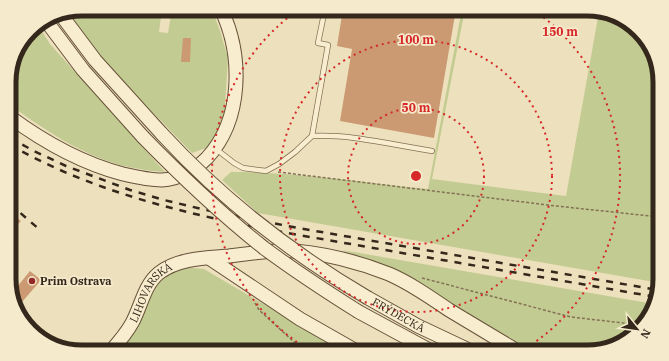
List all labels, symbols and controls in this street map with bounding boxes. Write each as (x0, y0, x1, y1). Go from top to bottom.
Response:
text: 150 m (542, 24, 578, 39)
text: 100 m (398, 32, 434, 47)
text: 50 m (402, 100, 431, 115)
centre of rings (409, 169, 423, 183)
street label: LIHOVARSKÁ (126, 259, 175, 325)
place label: Prim Ostrava (40, 274, 112, 288)
marker: Prim Ostrava (27, 276, 37, 286)
street label: FRÝDECKÁ (370, 295, 428, 335)
north arrow (617, 309, 657, 349)
text: N (637, 327, 654, 341)

